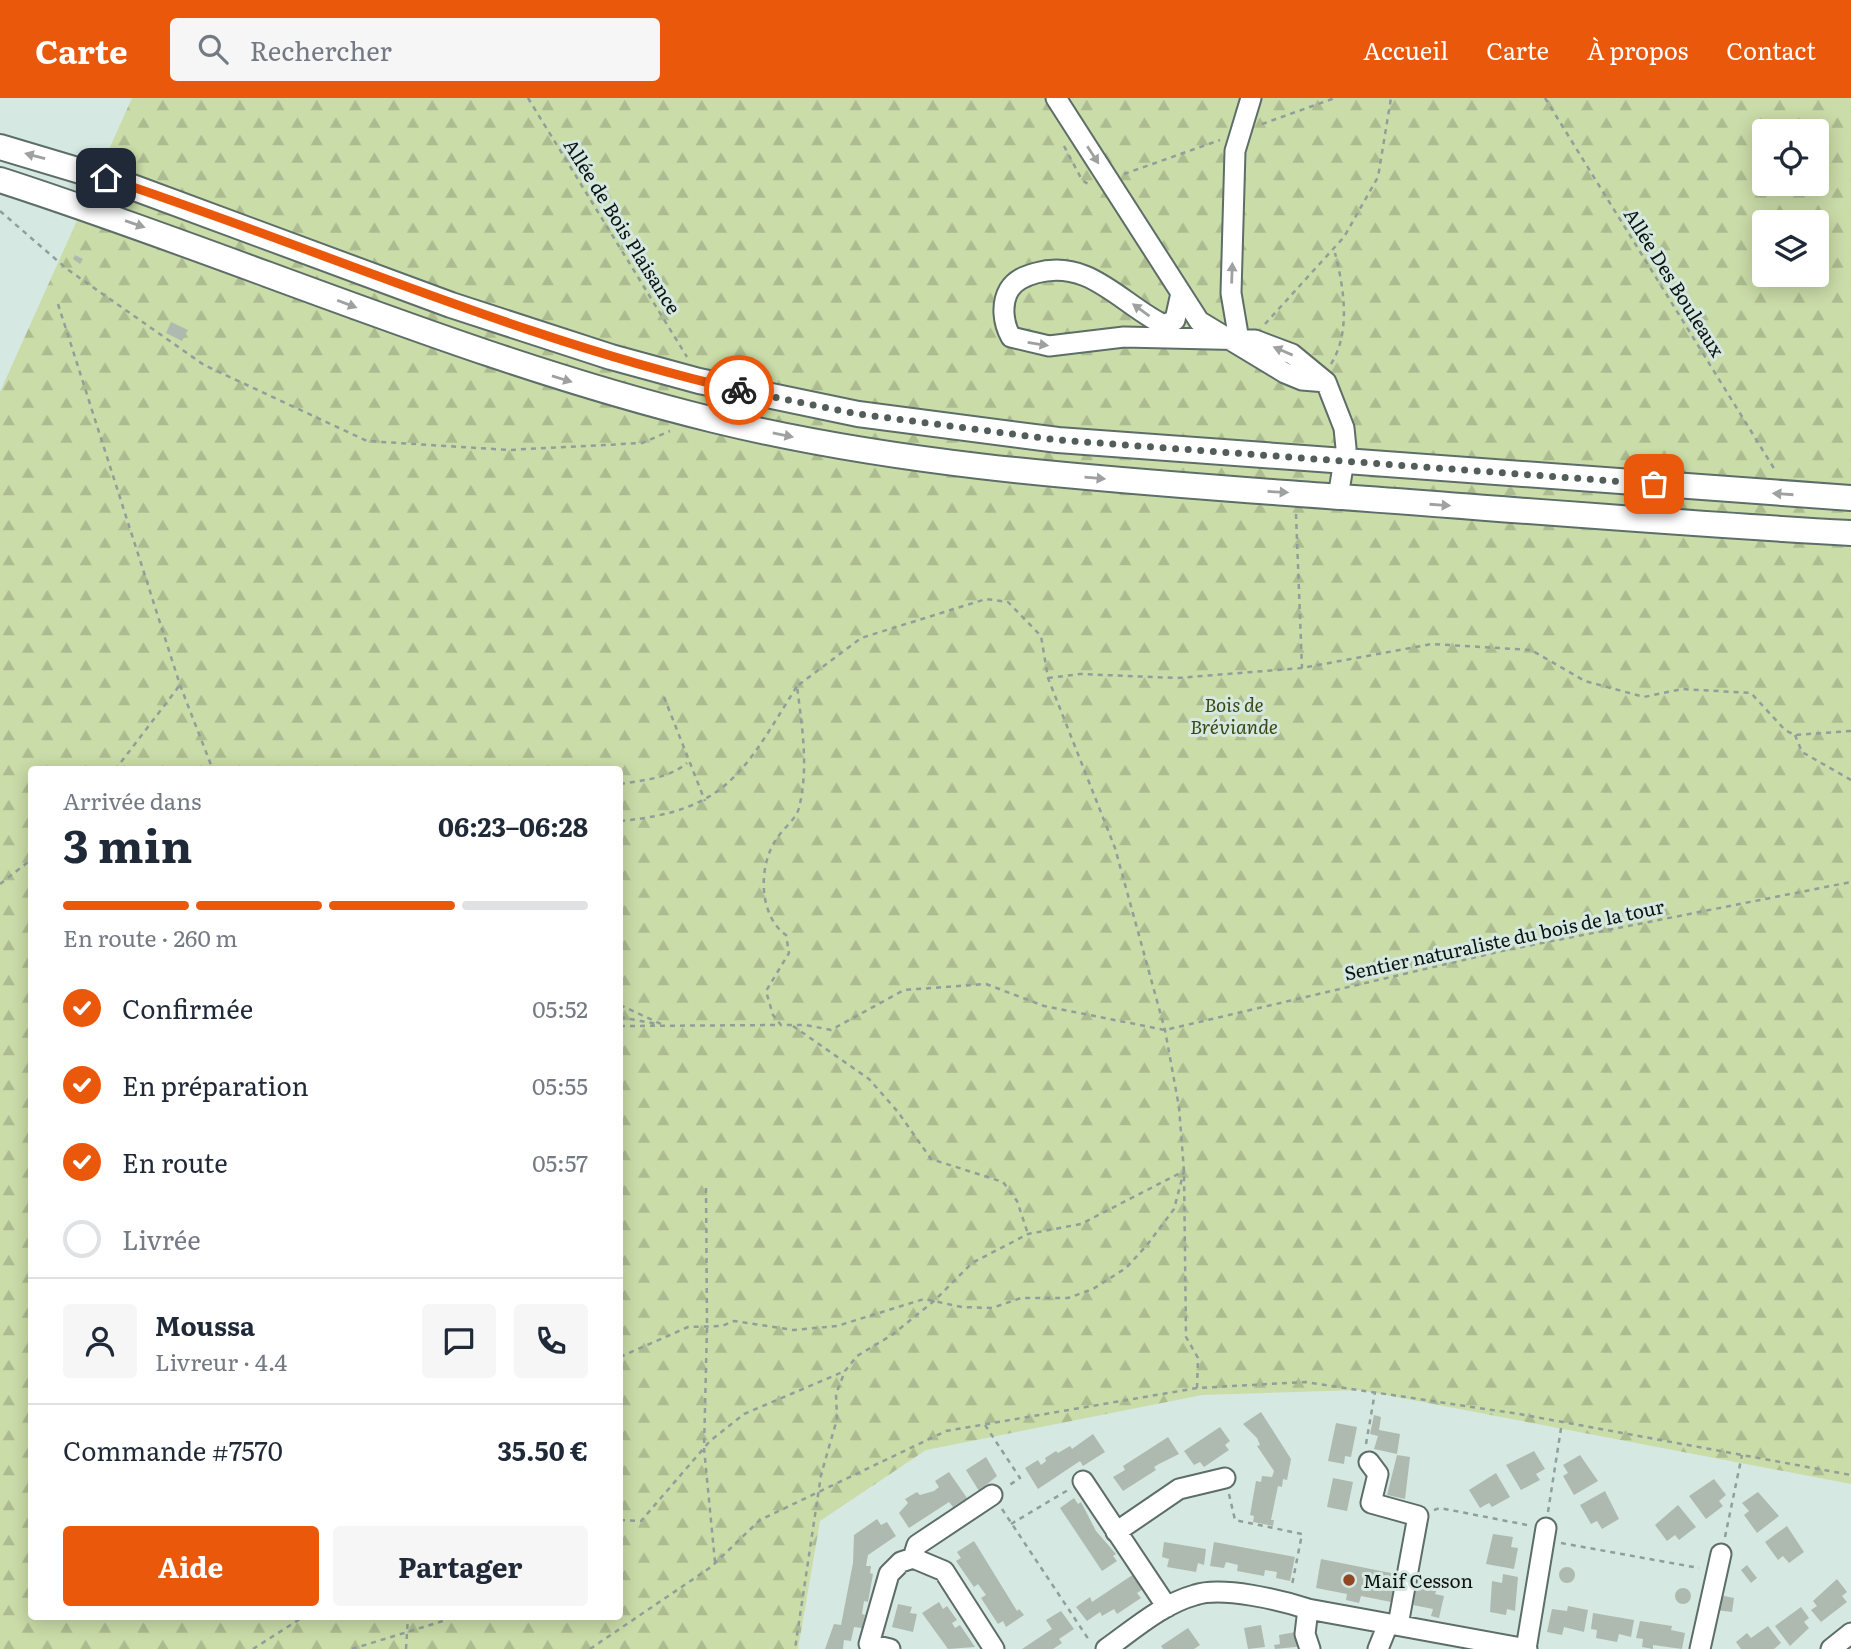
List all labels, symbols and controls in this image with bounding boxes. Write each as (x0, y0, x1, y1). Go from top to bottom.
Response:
search box (170, 18, 660, 81)
text: Carte (35, 25, 128, 74)
icon: search (194, 30, 232, 68)
text: Rechercher (250, 30, 392, 69)
text: Accueil (1363, 32, 1448, 67)
text: Carte (1486, 32, 1549, 67)
text: À propos (1587, 32, 1688, 67)
text: Contact (1726, 32, 1816, 67)
map controls (1752, 119, 1829, 287)
button: locate (1752, 119, 1829, 196)
street label: Allée de Bois Plaisance (558, 133, 689, 319)
one-way arrow (1086, 146, 1099, 165)
pin (76, 148, 136, 208)
one-way arrow (24, 151, 45, 161)
icon: home (87, 159, 125, 197)
street label: Allée Des Bouleaux (1618, 202, 1732, 362)
button: layers (1752, 210, 1829, 287)
one-way arrow (124, 219, 145, 230)
one-way arrow (1226, 262, 1237, 284)
one-way arrow (337, 299, 358, 310)
one-way arrow (1132, 303, 1150, 317)
one-way arrow (1027, 339, 1049, 350)
one-way arrow (1273, 346, 1294, 357)
courier (704, 355, 774, 425)
icon: bike (720, 371, 758, 409)
one-way arrow (552, 375, 573, 385)
one-way arrow (772, 430, 794, 441)
pin (1624, 454, 1684, 514)
icon: bag (1635, 465, 1673, 503)
one-way arrow (1084, 473, 1106, 484)
one-way arrow (1267, 487, 1289, 498)
one-way arrow (1772, 488, 1794, 499)
one-way arrow (1429, 500, 1451, 511)
park label: Bois de Bréviande (1190, 690, 1278, 740)
text: Arrivée dans (63, 783, 201, 817)
text: 06:23–06:28 (438, 806, 588, 845)
text: 3 min (63, 809, 193, 877)
street label: Sentier naturaliste du bois de la tour (1341, 891, 1667, 987)
text: En route · 260 m (63, 920, 238, 954)
text: Confirmée (122, 988, 253, 1027)
icon: check (63, 989, 101, 1027)
text: 05:52 (532, 991, 588, 1025)
text: En préparation (122, 1065, 309, 1104)
icon: check (63, 1066, 101, 1104)
text: 05:55 (532, 1068, 588, 1102)
text: En route (122, 1142, 228, 1181)
icon: check (63, 1143, 101, 1181)
text: 05:57 (532, 1145, 588, 1179)
text: Livrée (122, 1219, 201, 1258)
button: person (63, 1304, 137, 1378)
button: chat (422, 1304, 496, 1378)
button: phone (514, 1304, 588, 1378)
text: Moussa (155, 1305, 255, 1344)
text: Livreur · 4.4 (155, 1344, 287, 1378)
text: Commande #7570 (63, 1430, 283, 1469)
text: 35.50 € (497, 1430, 588, 1469)
button: Aide (63, 1526, 319, 1606)
button: Partager (333, 1526, 588, 1606)
place label: Maif Cesson (1363, 1566, 1473, 1594)
marker: Maif Cesson (1341, 1572, 1357, 1588)

